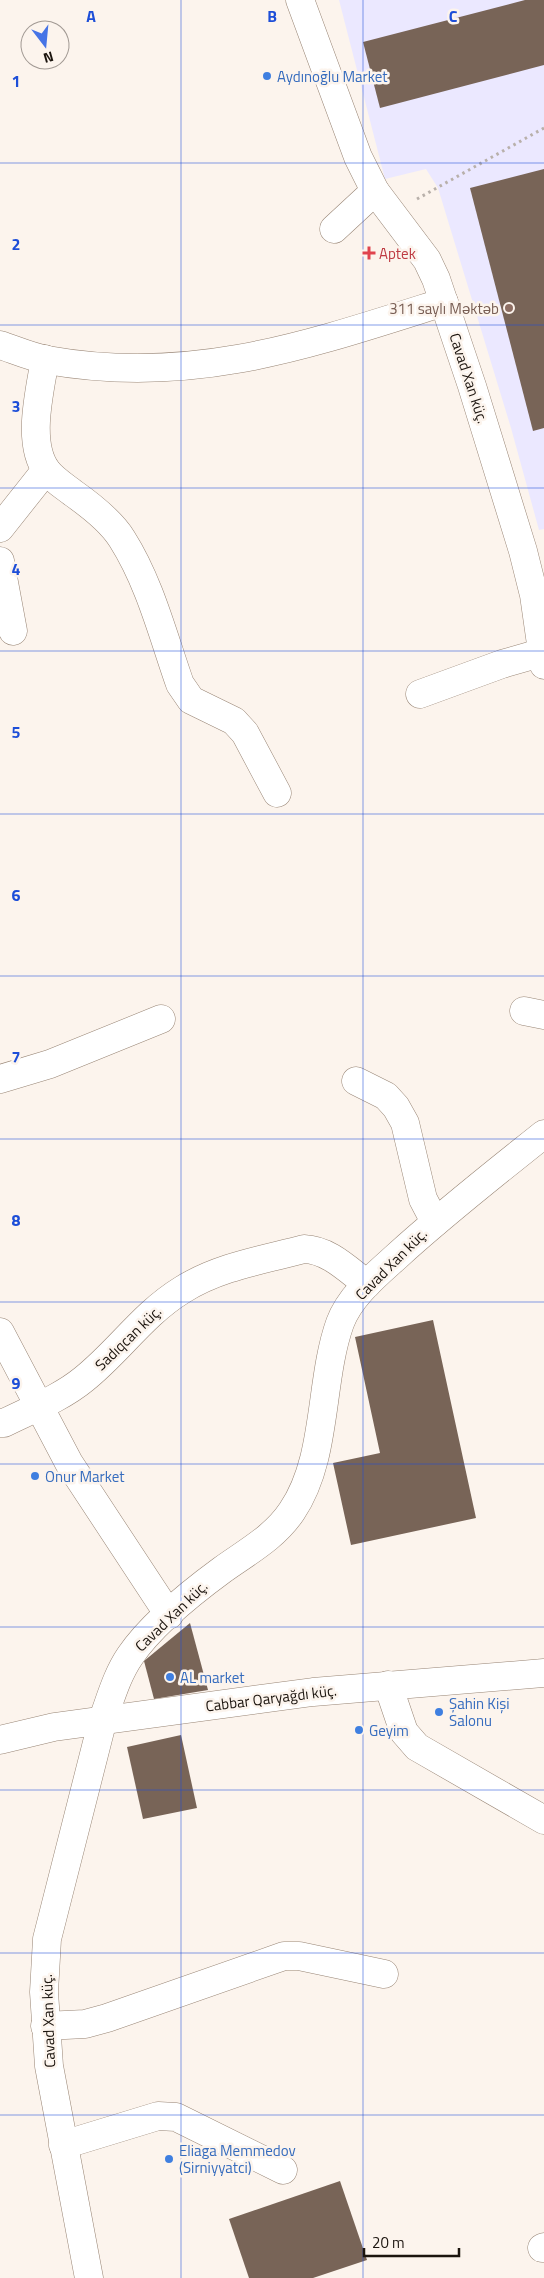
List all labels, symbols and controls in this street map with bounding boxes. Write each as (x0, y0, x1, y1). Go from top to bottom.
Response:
text: A (86, 4, 96, 28)
text: B (267, 4, 277, 28)
text: C (449, 4, 458, 28)
north arrow (20, 20, 70, 70)
text: N (41, 47, 56, 69)
place label: Aydınoğlu Market (277, 65, 388, 88)
text: 1 (12, 69, 20, 93)
marker: Aydınoğlu Market (261, 70, 273, 82)
text: 2 (12, 232, 20, 256)
place label: Aptek (379, 242, 416, 265)
marker: Aptek (363, 247, 375, 259)
place label: 311 saylı Məktəb (389, 297, 499, 320)
marker: 311 saylı Məktəb (503, 302, 515, 314)
street label: Cavad Xan küç. (444, 330, 494, 426)
text: 3 (12, 394, 20, 418)
text: 4 (12, 557, 21, 581)
text: 5 (12, 720, 21, 744)
text: 6 (12, 883, 21, 907)
text: 7 (12, 1045, 20, 1069)
text: 8 (12, 1208, 21, 1232)
street label: Cavad Xan küç. (350, 1223, 432, 1305)
street label: Sadıqcan küç. (89, 1300, 167, 1376)
text: 9 (12, 1371, 21, 1395)
place label: Onur Market (45, 1465, 125, 1488)
marker: Onur Market (29, 1470, 41, 1482)
street label: Cavad Xan küç. (129, 1575, 213, 1657)
place label: AL market (180, 1666, 245, 1689)
marker: AL market (164, 1671, 176, 1683)
street label: Cabbar Qaryağdı küç. (204, 1679, 338, 1717)
place label: Şahin Kişi Salonu (449, 1692, 509, 1732)
marker: Şahin Kişi Salonu (433, 1706, 445, 1718)
place label: Geyim (369, 1719, 409, 1742)
marker: Geyim (353, 1724, 365, 1736)
street label: Cavad Xan küç. (35, 1974, 61, 2068)
place label: Eliaga Memmedov (Sirniyyatci) (179, 2139, 296, 2179)
marker: Eliaga Memmedov (Sirniyyatci) (163, 2153, 175, 2165)
scale bar (364, 2226, 459, 2258)
text: 20 m (372, 2231, 405, 2254)

